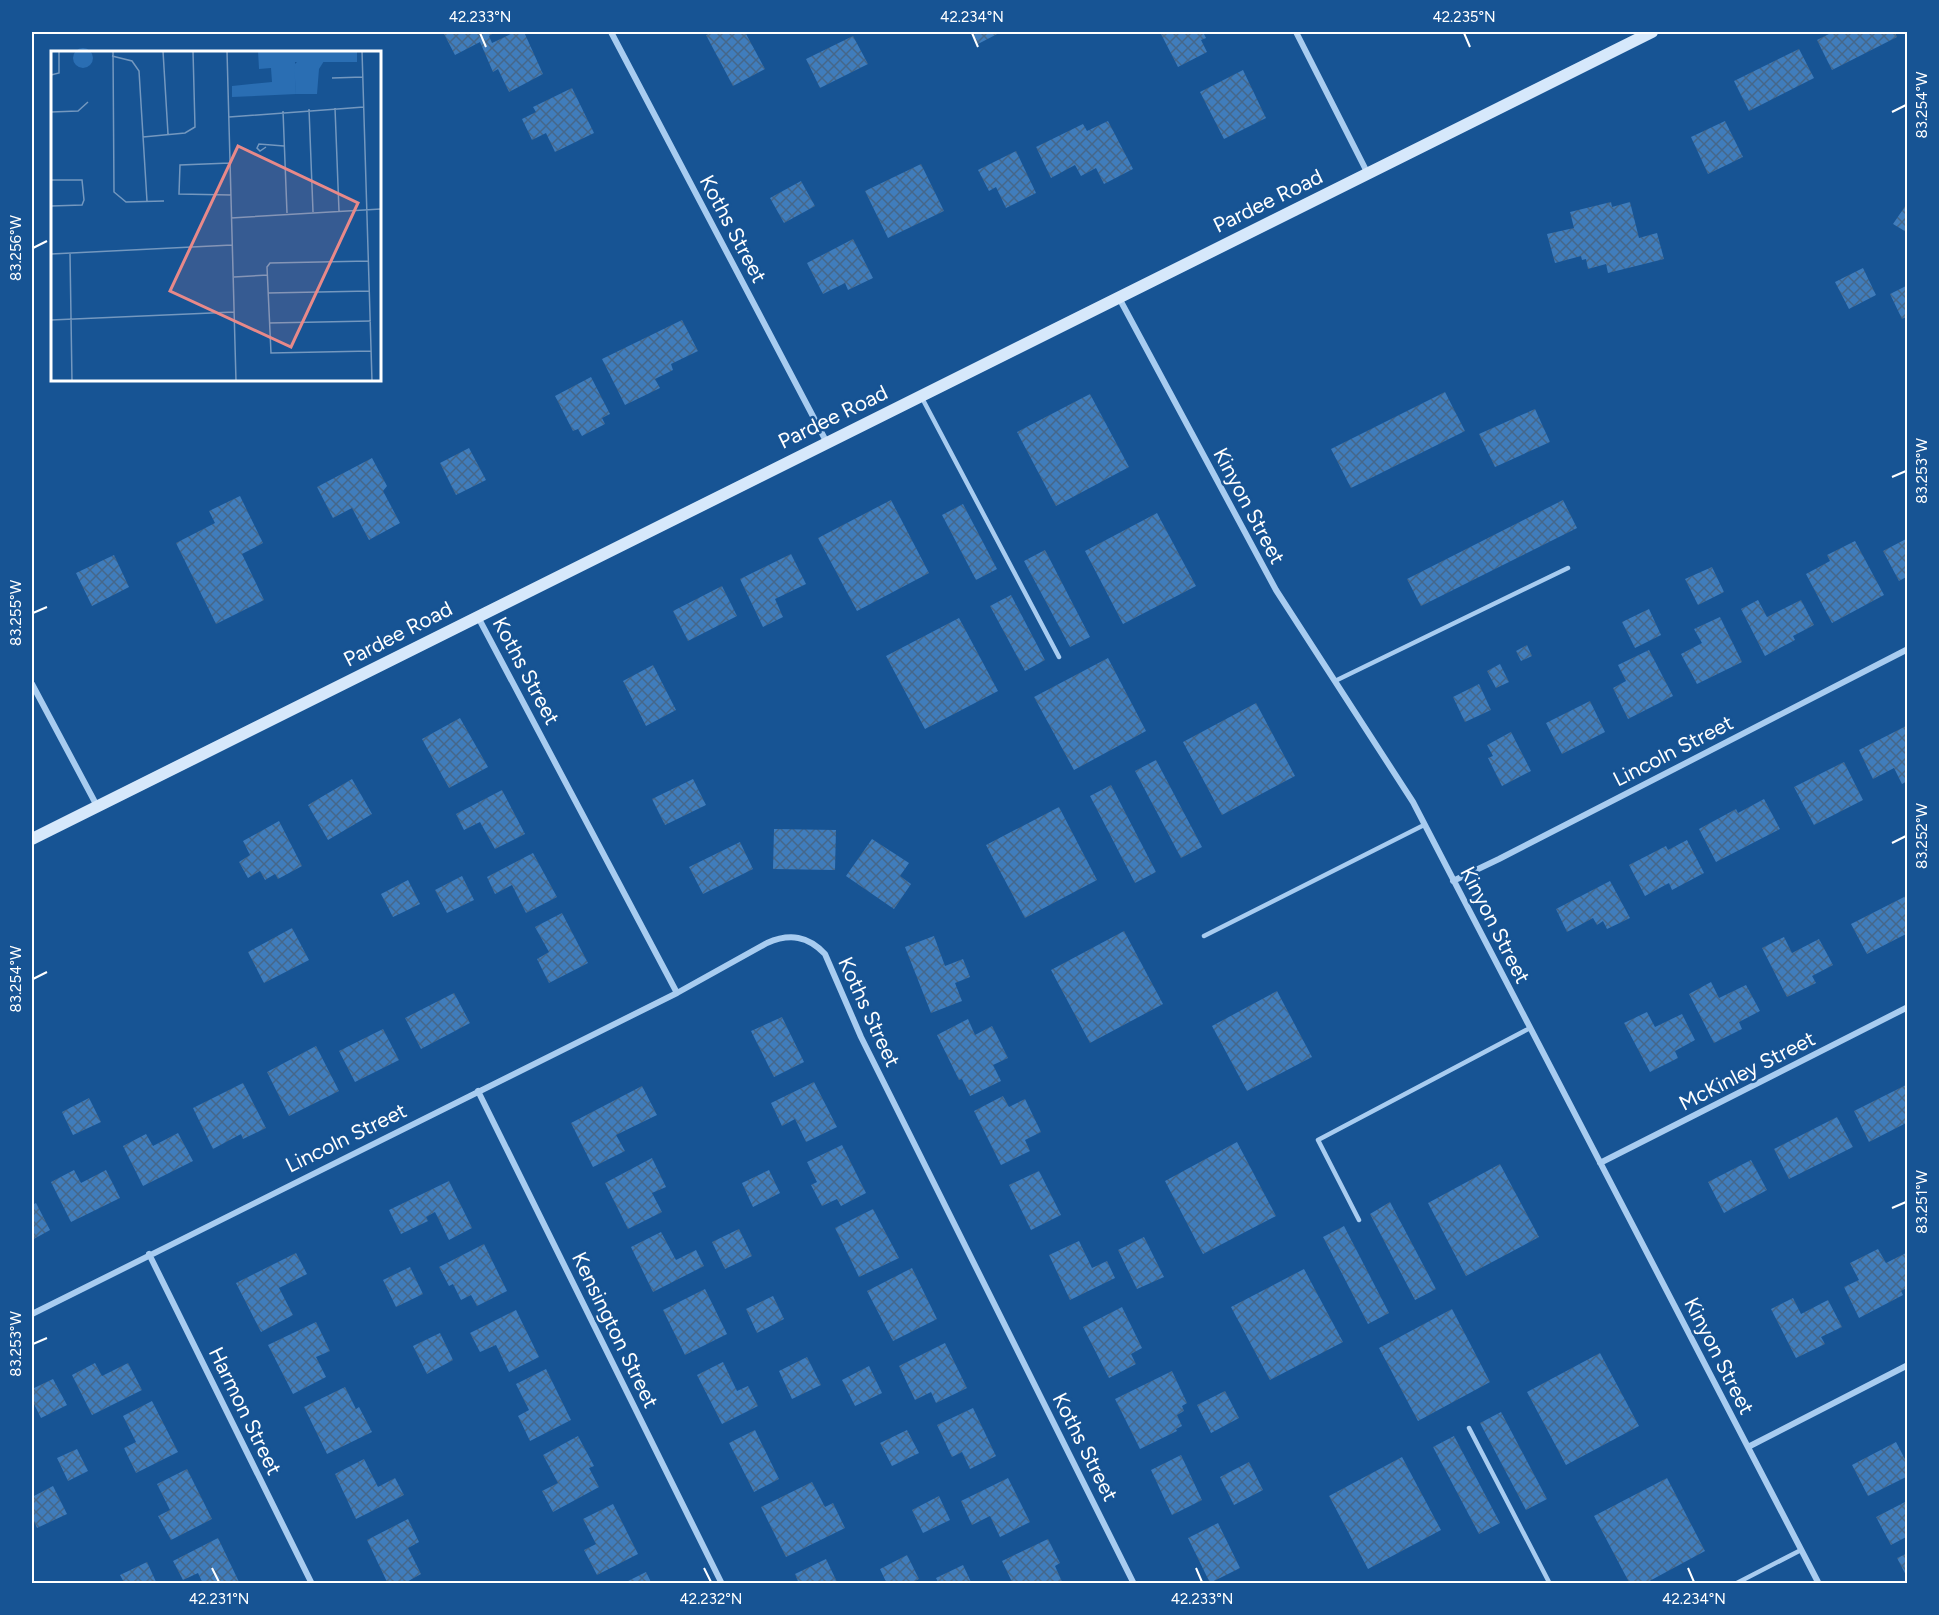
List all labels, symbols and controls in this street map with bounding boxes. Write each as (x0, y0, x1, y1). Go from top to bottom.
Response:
text: 42.233°N (449, 8, 511, 26)
text: 42.234°N (940, 8, 1004, 26)
text: 42.235°N (1432, 8, 1496, 26)
inset map (51, 51, 381, 381)
text: 83.254°W (1913, 71, 1931, 138)
street label: Pardee Road (1209, 163, 1327, 238)
street label: Koths Street (695, 171, 772, 287)
text: 83.256°W (7, 214, 25, 281)
street label: Pardee Road (774, 379, 892, 454)
text: 83.253°W (1913, 438, 1931, 504)
street label: Kinyon Street (1208, 443, 1291, 568)
text: 83.255°W (7, 579, 25, 646)
street label: Pardee Road (339, 596, 456, 672)
street label: Koths Street (488, 613, 565, 729)
street label: Lincoln Street (1609, 710, 1737, 792)
text: 83.252°W (1913, 802, 1931, 869)
street label: Kinyon Street (1455, 862, 1536, 987)
text: 83.254°W (7, 945, 25, 1012)
street label: Koths Street (833, 953, 906, 1071)
street label: McKinley Street (1675, 1025, 1819, 1116)
street label: Lincoln Street (281, 1097, 410, 1178)
text: 83.251°W (1913, 1170, 1931, 1234)
street label: Kensington Street (567, 1248, 664, 1412)
street label: Kinyon Street (1679, 1293, 1760, 1418)
text: 83.253°W (7, 1311, 25, 1377)
street label: Harmon Street (204, 1343, 287, 1479)
street label: Koths Street (1047, 1388, 1123, 1505)
text: 42.231°N (189, 1590, 249, 1608)
text: 42.232°N (680, 1590, 742, 1608)
text: 42.233°N (1171, 1590, 1233, 1608)
text: 42.234°N (1662, 1590, 1726, 1608)

